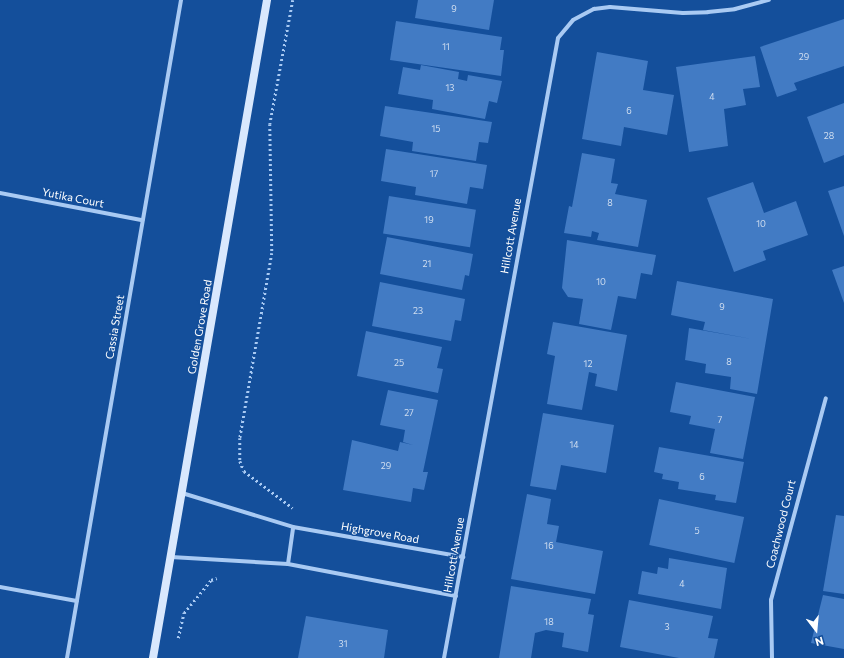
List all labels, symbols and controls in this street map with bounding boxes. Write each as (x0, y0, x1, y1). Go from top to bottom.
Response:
house number: 9 (451, 4, 457, 14)
house number: 11 (442, 42, 450, 52)
house number: 29 (799, 52, 809, 62)
house number: 13 (446, 83, 454, 93)
house number: 4 (709, 92, 715, 102)
house number: 6 (626, 106, 632, 116)
house number: 15 (431, 124, 441, 134)
house number: 28 (824, 131, 834, 141)
house number: 17 (430, 169, 438, 179)
street label: Yutika Court (41, 186, 105, 210)
street label: Hillcott Avenue (498, 197, 524, 275)
house number: 8 (607, 198, 613, 208)
house number: 19 (424, 215, 434, 225)
house number: 10 (756, 219, 766, 229)
house number: 21 (423, 259, 431, 269)
house number: 10 (596, 277, 606, 287)
street label: Golden Grove Road (185, 279, 215, 375)
street label: Cassia Street (103, 294, 127, 360)
house number: 9 (719, 302, 725, 312)
house number: 23 (413, 306, 423, 316)
house number: 8 (726, 357, 732, 367)
house number: 25 (394, 358, 404, 368)
house number: 12 (584, 359, 592, 369)
house number: 27 (404, 408, 414, 418)
house number: 7 (718, 415, 722, 425)
house number: 14 (569, 440, 579, 450)
house number: 29 (381, 461, 391, 471)
house number: 6 (699, 472, 705, 482)
street label: Coachwood Court (764, 478, 798, 570)
street label: Hillcott Avenue (441, 516, 467, 594)
street label: Highgrove Road (340, 520, 420, 546)
house number: 5 (694, 526, 700, 536)
house number: 16 (544, 541, 554, 551)
house number: 4 (679, 579, 685, 589)
north arrow (796, 610, 836, 650)
house number: 18 (544, 617, 554, 627)
house number: 3 (664, 622, 670, 632)
text: N (814, 635, 825, 649)
house number: 31 (339, 639, 347, 649)

